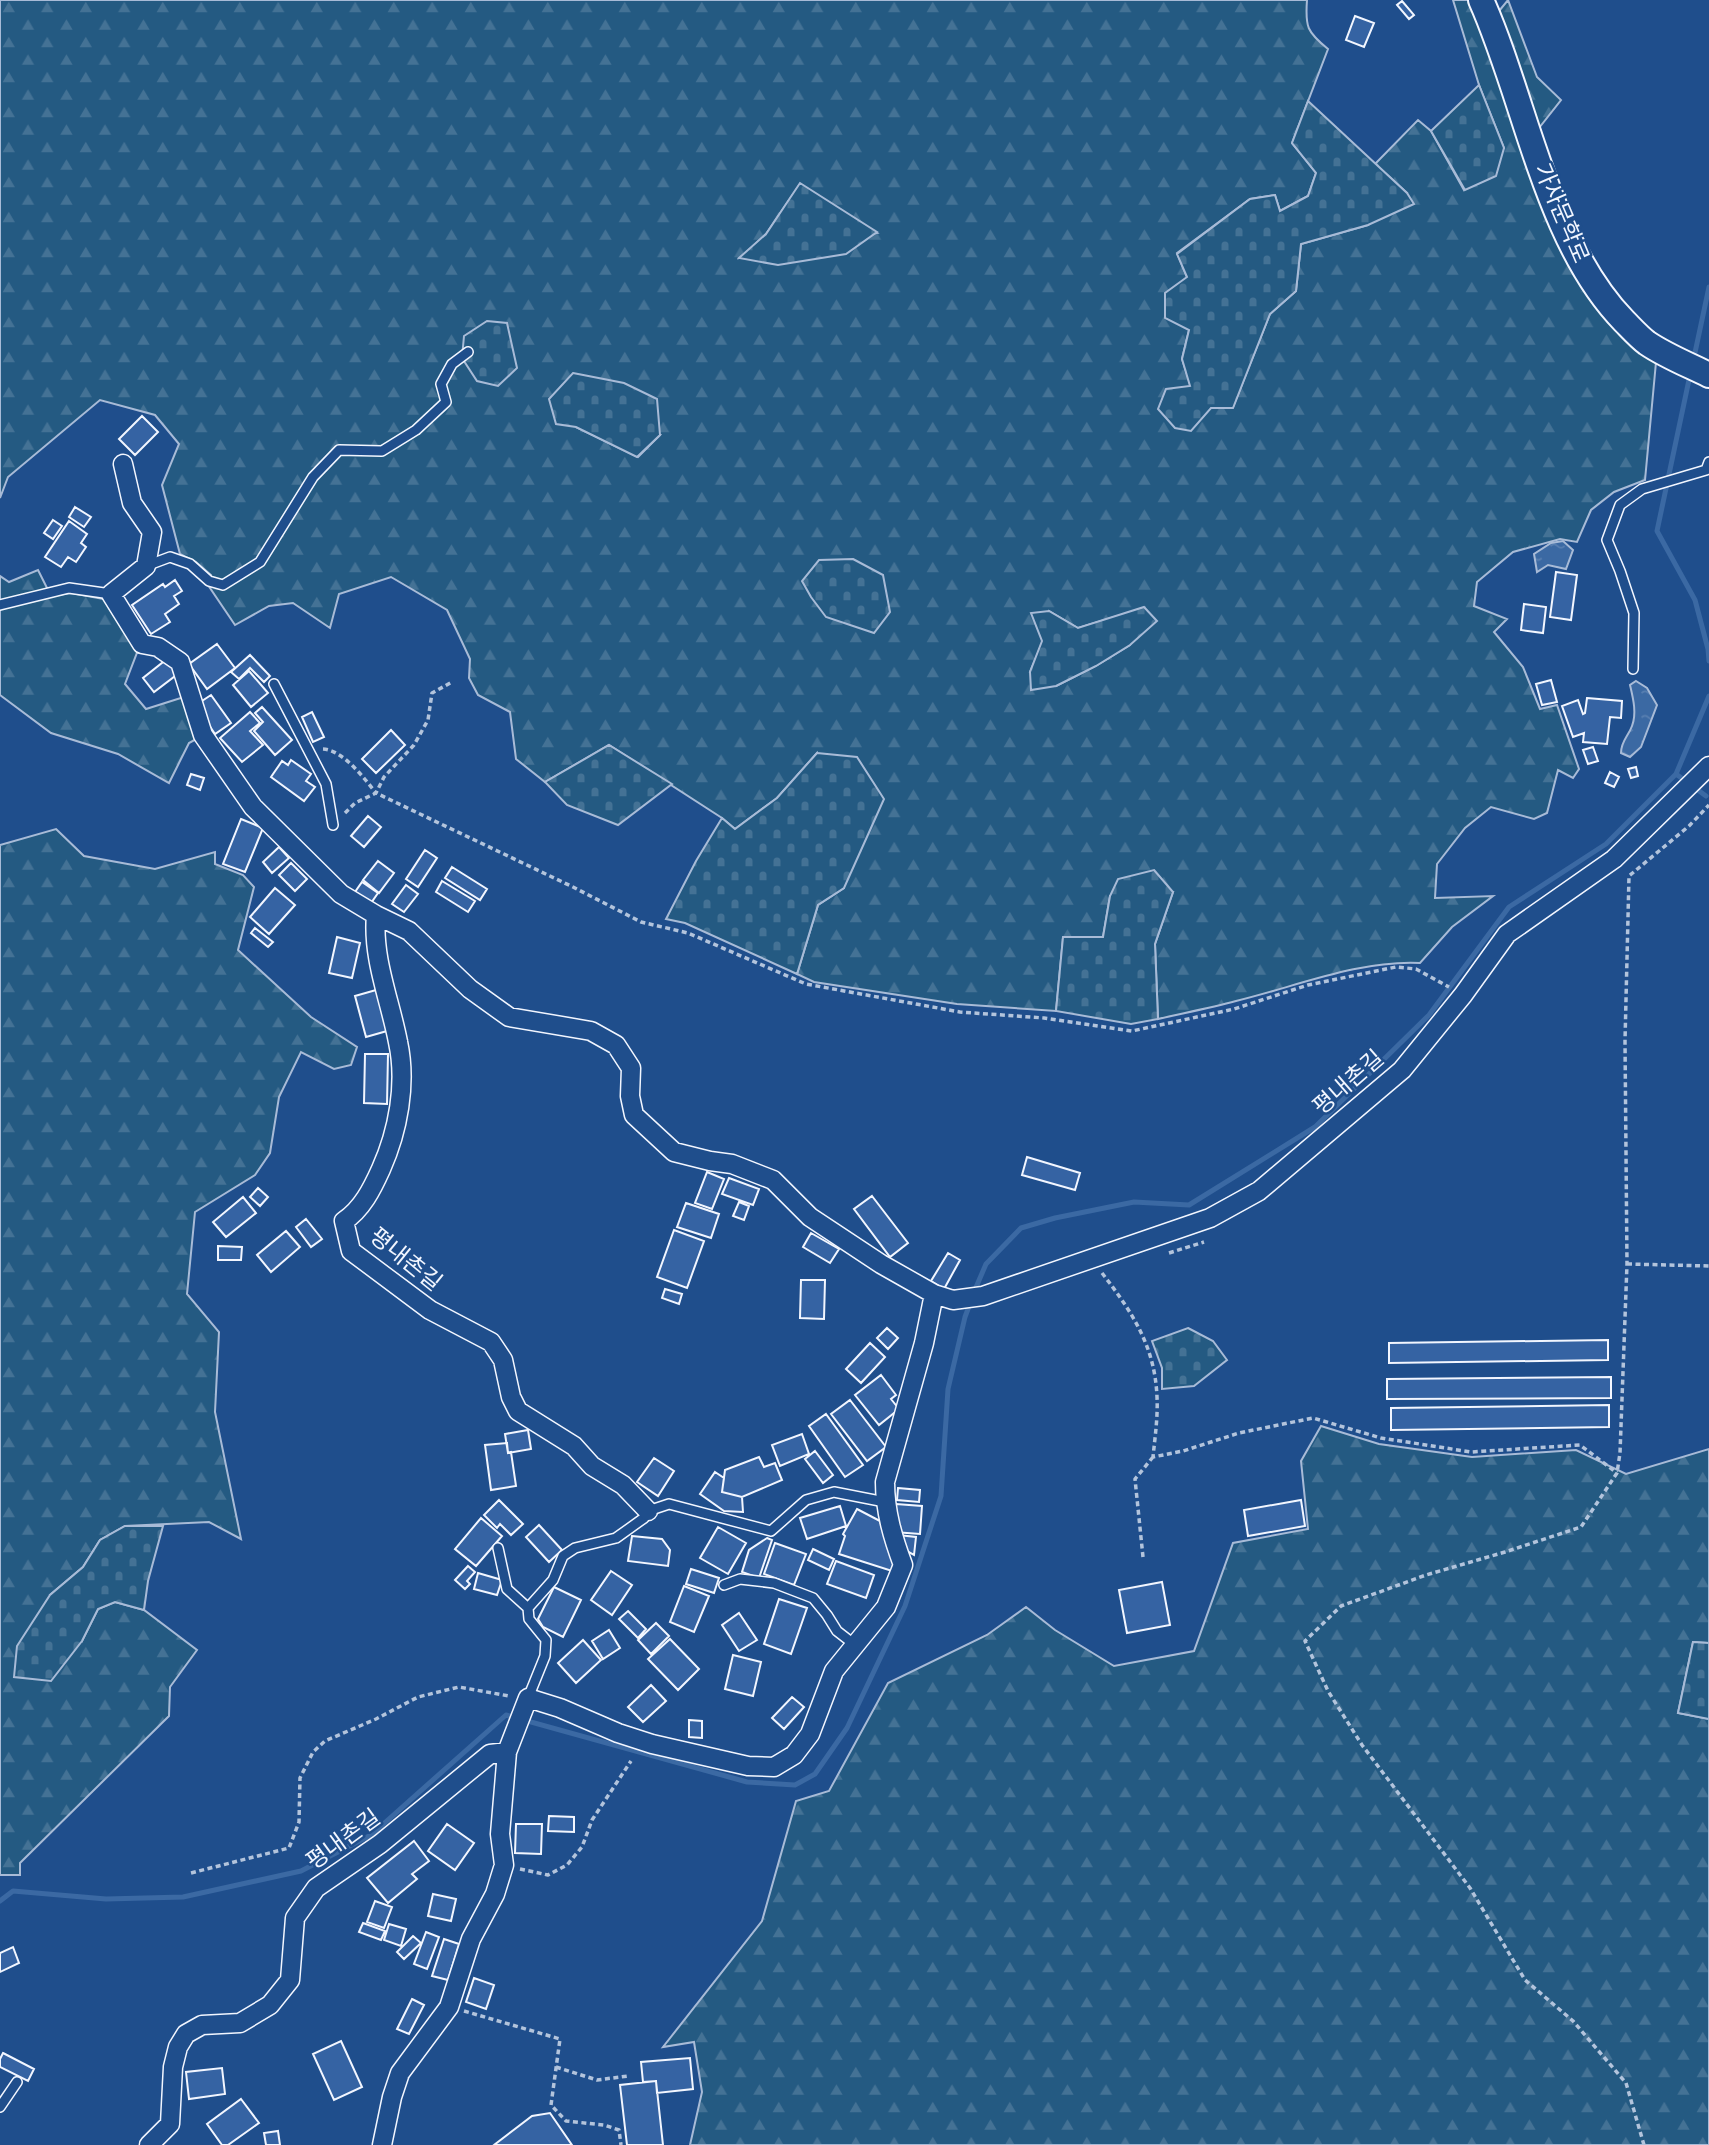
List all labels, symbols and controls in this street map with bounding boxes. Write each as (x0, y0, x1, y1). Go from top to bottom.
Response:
street label: 가사문학로 (1528, 158, 1596, 268)
street label: 평내촌길 (1306, 1043, 1390, 1121)
street label: 평내촌길 (364, 1221, 448, 1297)
street label: 평내촌길 (300, 1802, 386, 1876)

